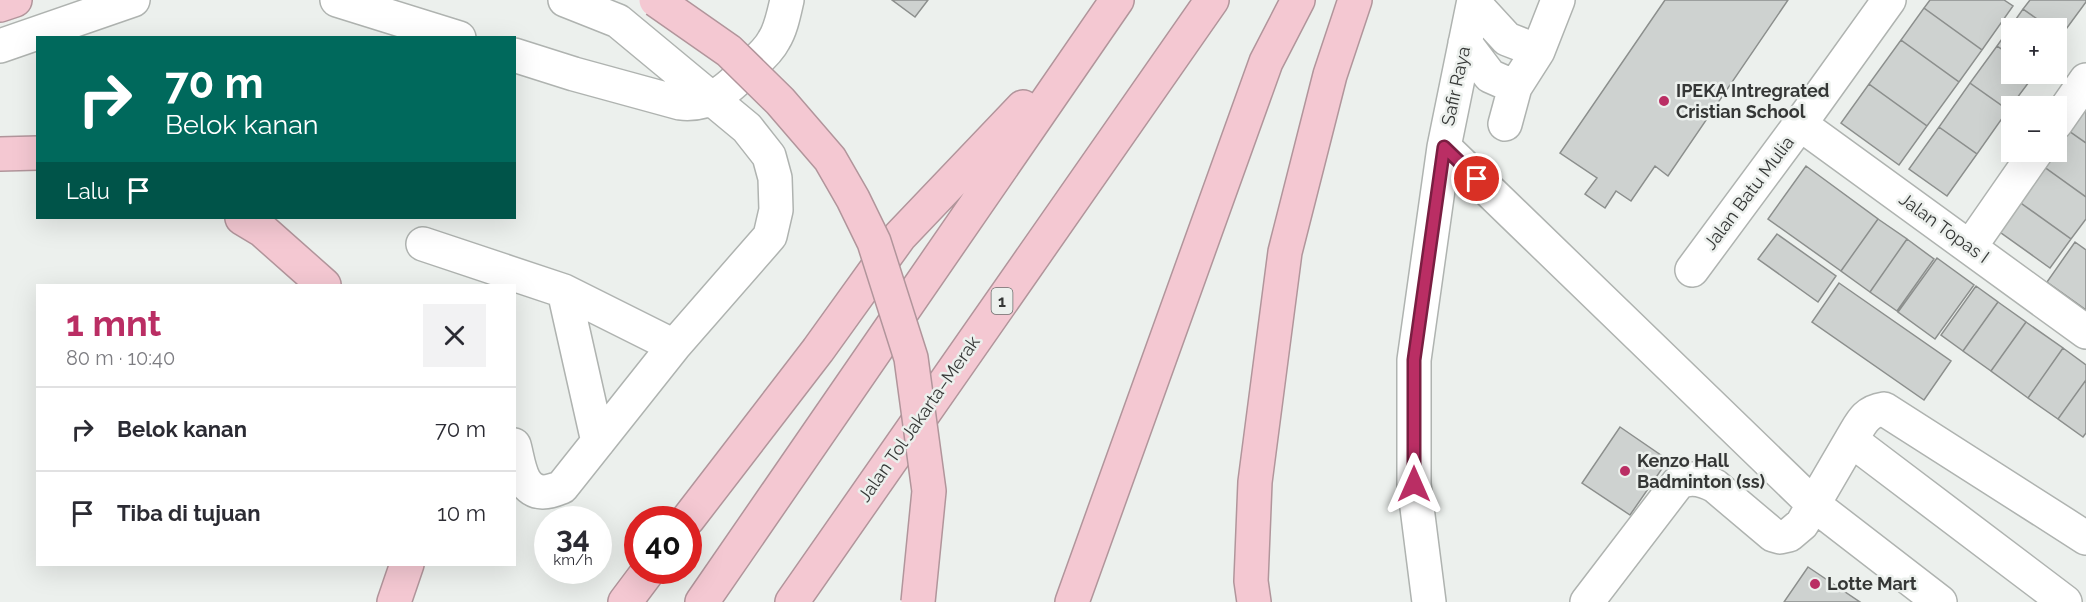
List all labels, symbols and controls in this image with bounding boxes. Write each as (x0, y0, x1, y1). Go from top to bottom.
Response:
map controls (2001, 18, 2067, 162)
button: + (2001, 18, 2067, 84)
street label: Safir Raya (1437, 44, 1474, 128)
text: 70 m (165, 59, 264, 108)
icon: right (66, 60, 144, 138)
place label: IPEKA Intregrated Cristian School (1676, 80, 1829, 122)
marker: IPEKA Intregrated Cristian School (1657, 94, 1671, 108)
button: − (2001, 96, 2067, 162)
text: Belok kanan (165, 109, 319, 140)
street label: Jalan Batu Mulia (1699, 132, 1798, 253)
pin (1451, 153, 1502, 204)
icon: arrive (1460, 162, 1493, 195)
icon: arrive (122, 174, 155, 207)
text: Lalu (66, 178, 110, 204)
street label: Jalan Topas I (1895, 188, 1993, 267)
road number: 1 (992, 288, 1012, 314)
text: 1 mnt (66, 302, 161, 344)
button: close (423, 304, 486, 367)
street label: Jalan Tol Jakarta–Merak (853, 331, 984, 506)
text: 80 m · 10:40 (66, 346, 175, 370)
icon: right (66, 413, 99, 446)
text: Belok kanan (117, 416, 247, 442)
text: 70 m (435, 416, 486, 442)
place label: Kenzo Hall Badminton (ss) (1637, 450, 1765, 492)
position arrow (1382, 452, 1446, 516)
marker: Kenzo Hall Badminton (ss) (1618, 464, 1632, 478)
icon: arrive (66, 497, 99, 530)
text: Tiba di tujuan (117, 500, 260, 526)
text: 10 m (437, 500, 486, 526)
speed limit sign: 40 (624, 506, 702, 584)
text: 34 (556, 520, 590, 555)
text: km/h (553, 551, 593, 569)
place label: Lotte Mart (1827, 573, 1917, 594)
marker: Lotte Mart (1808, 577, 1822, 591)

